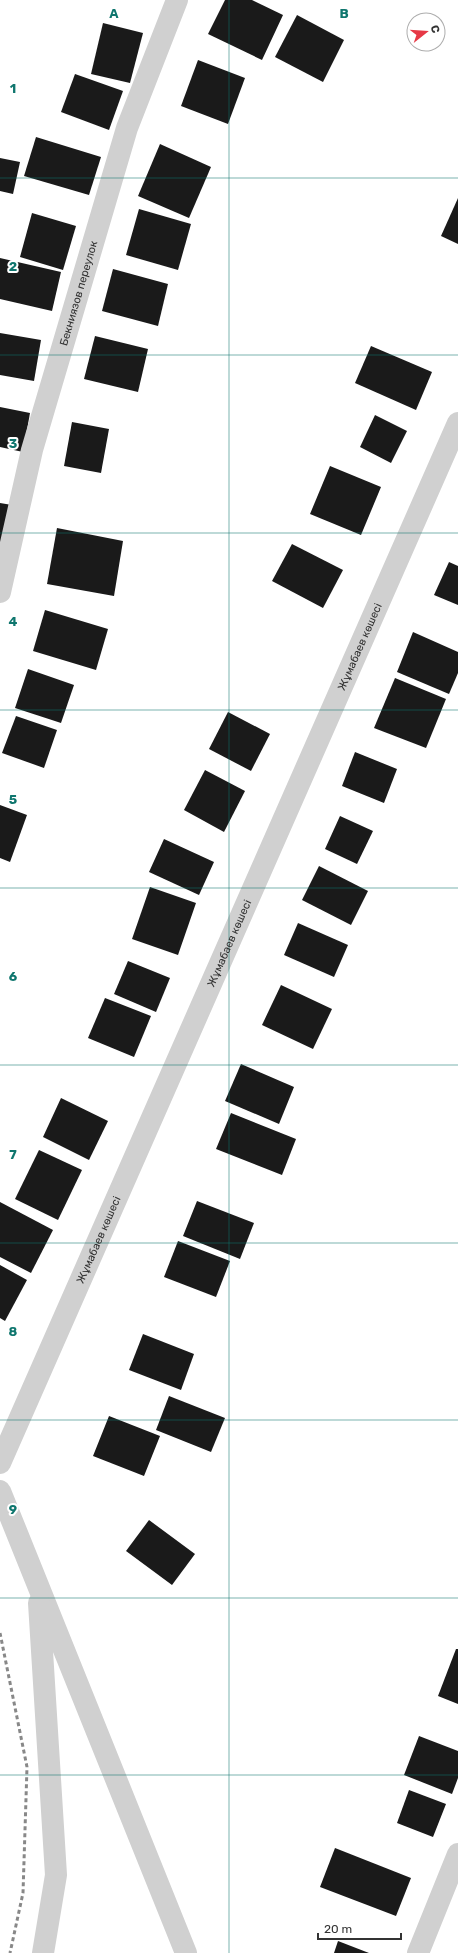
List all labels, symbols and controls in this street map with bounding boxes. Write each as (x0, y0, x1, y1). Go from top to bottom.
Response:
text: A (109, 6, 119, 21)
text: B (339, 6, 349, 21)
north arrow (406, 12, 446, 52)
text: С (428, 24, 443, 35)
text: 1 (10, 81, 16, 96)
street label: Бекниязов переулок (57, 239, 100, 347)
text: 2 (9, 259, 17, 274)
text: 3 (9, 436, 18, 451)
street label: Жұмабаев көшесі (335, 601, 385, 692)
text: 4 (9, 614, 18, 629)
text: 5 (9, 792, 17, 807)
street label: Жұмабаев көшесі (205, 898, 254, 989)
text: 6 (9, 969, 18, 984)
text: 7 (9, 1147, 17, 1162)
street label: Жұмабаев көшесі (74, 1194, 124, 1285)
text: 8 (9, 1324, 18, 1339)
text: 9 (9, 1502, 17, 1517)
scale bar (318, 1915, 401, 1941)
text: 20 m (324, 1922, 352, 1936)

